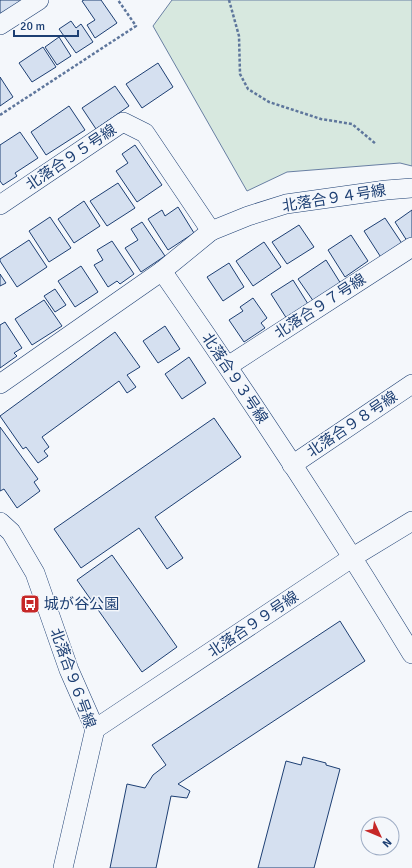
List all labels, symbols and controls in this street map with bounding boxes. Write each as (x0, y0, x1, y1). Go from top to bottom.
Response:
scale bar (14, 12, 78, 38)
text: 20 m (20, 19, 45, 34)
street label: 北落合９５号線 (22, 120, 120, 194)
street label: 北落合９４号線 (281, 181, 387, 215)
street label: 北落合９７号線 (271, 270, 369, 342)
street label: 北落合９３号線 (198, 329, 272, 427)
street label: 北落合９８号線 (303, 387, 401, 461)
street label: 北落合９９号線 (204, 587, 302, 661)
bus stop icon: 城が谷公園 (19, 593, 41, 615)
place label: 城が谷公園 (44, 595, 119, 613)
street label: 北落合９６号線 (47, 626, 99, 730)
north arrow (360, 816, 400, 856)
text: N (379, 835, 394, 850)

